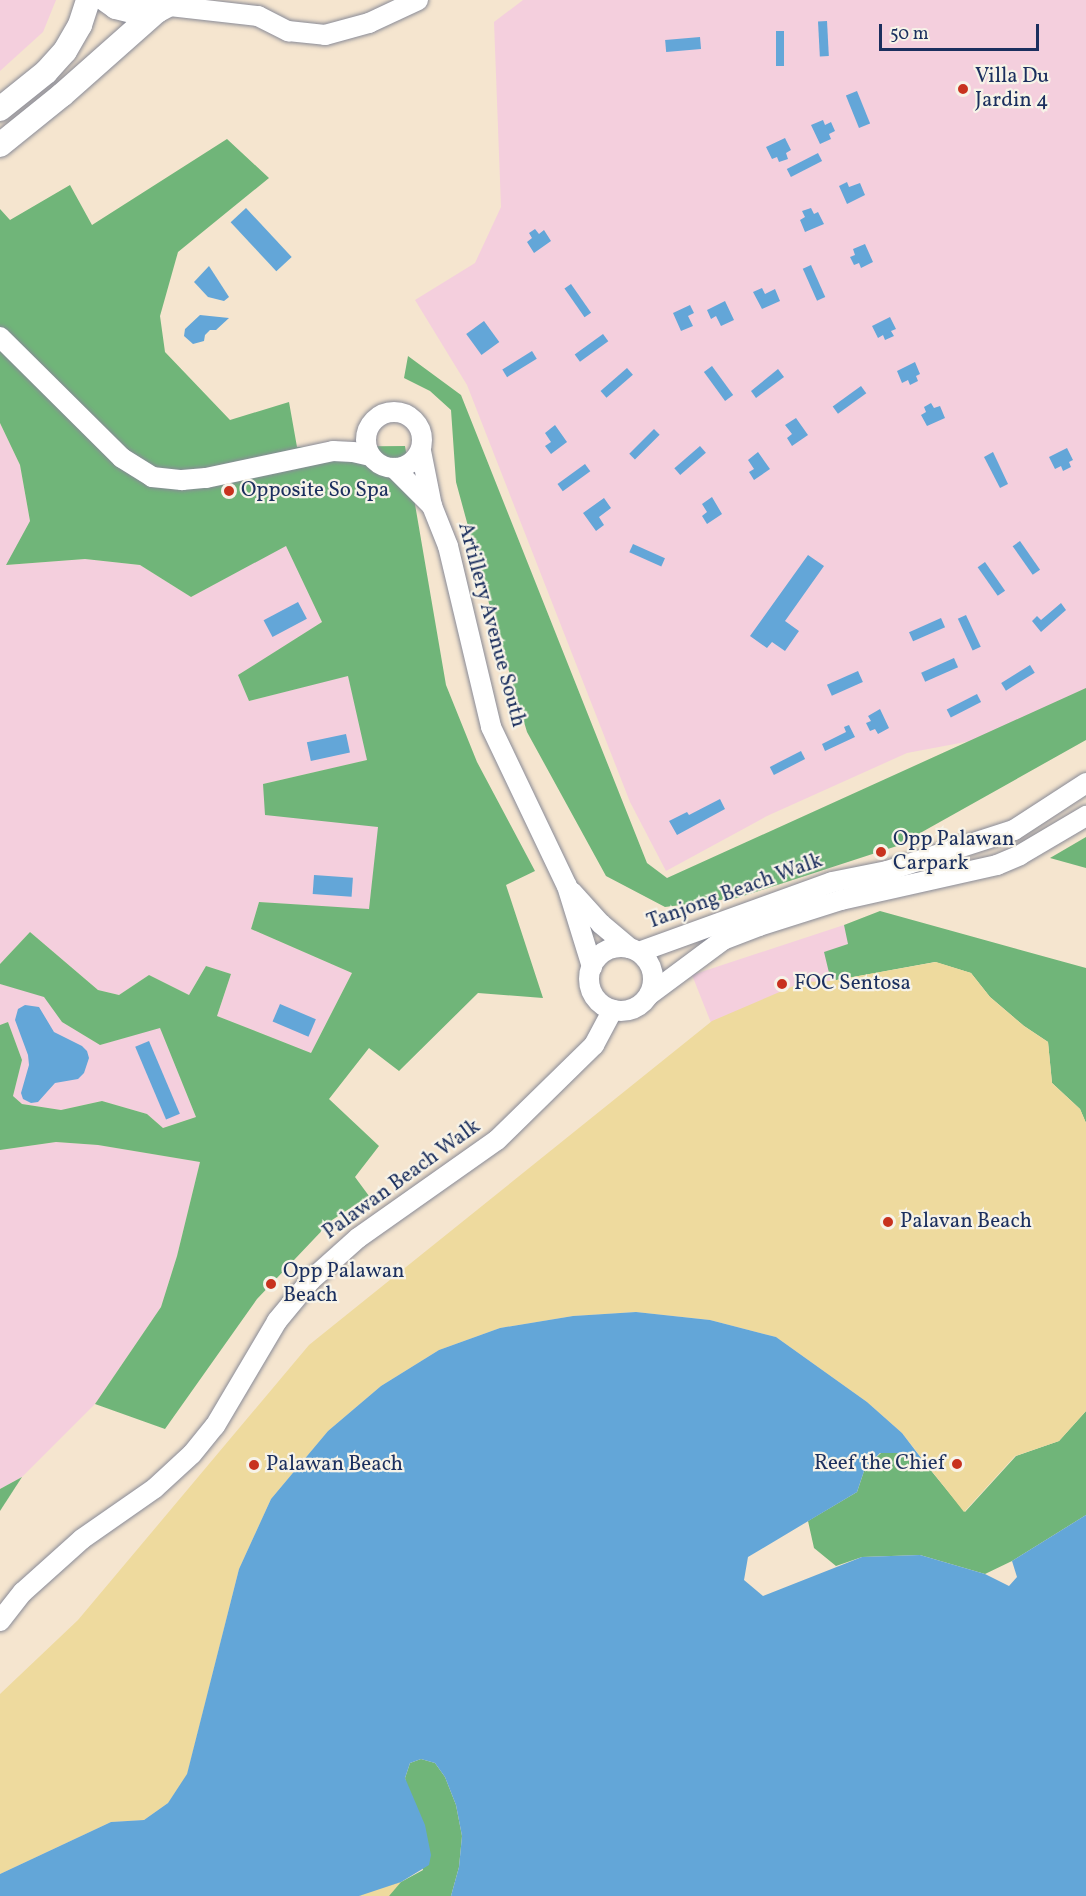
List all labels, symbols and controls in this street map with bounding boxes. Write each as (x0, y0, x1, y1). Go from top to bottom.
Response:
scale bar (882, 12, 1042, 50)
text: 50 m (890, 22, 929, 47)
place label: Villa Du Jardin 4 (975, 64, 1049, 114)
marker: Villa Du Jardin 4 (956, 82, 970, 96)
place label: Opposite So Spa (241, 478, 389, 504)
marker: Opposite So Spa (222, 484, 236, 498)
street label: Artillery Avenue South (451, 520, 531, 730)
place label: Opp Palawan Carpark (893, 827, 1015, 877)
marker: Opp Palawan Carpark (874, 845, 888, 859)
street label: Tanjong Beach Walk (644, 848, 826, 936)
place label: FOC Sentosa (794, 971, 911, 997)
marker: FOC Sentosa (775, 977, 789, 991)
street label: Palawan Beach Walk (318, 1114, 486, 1246)
place label: Palavan Beach (900, 1209, 1032, 1235)
marker: Palavan Beach (881, 1215, 895, 1229)
place label: Opp Palawan Beach (283, 1259, 405, 1309)
marker: Opp Palawan Beach (264, 1277, 278, 1291)
place label: Reef the Chief (816, 1451, 945, 1477)
place label: Palawan Beach (266, 1452, 403, 1478)
marker: Reef the Chief (950, 1457, 964, 1471)
marker: Palawan Beach (247, 1458, 261, 1472)

